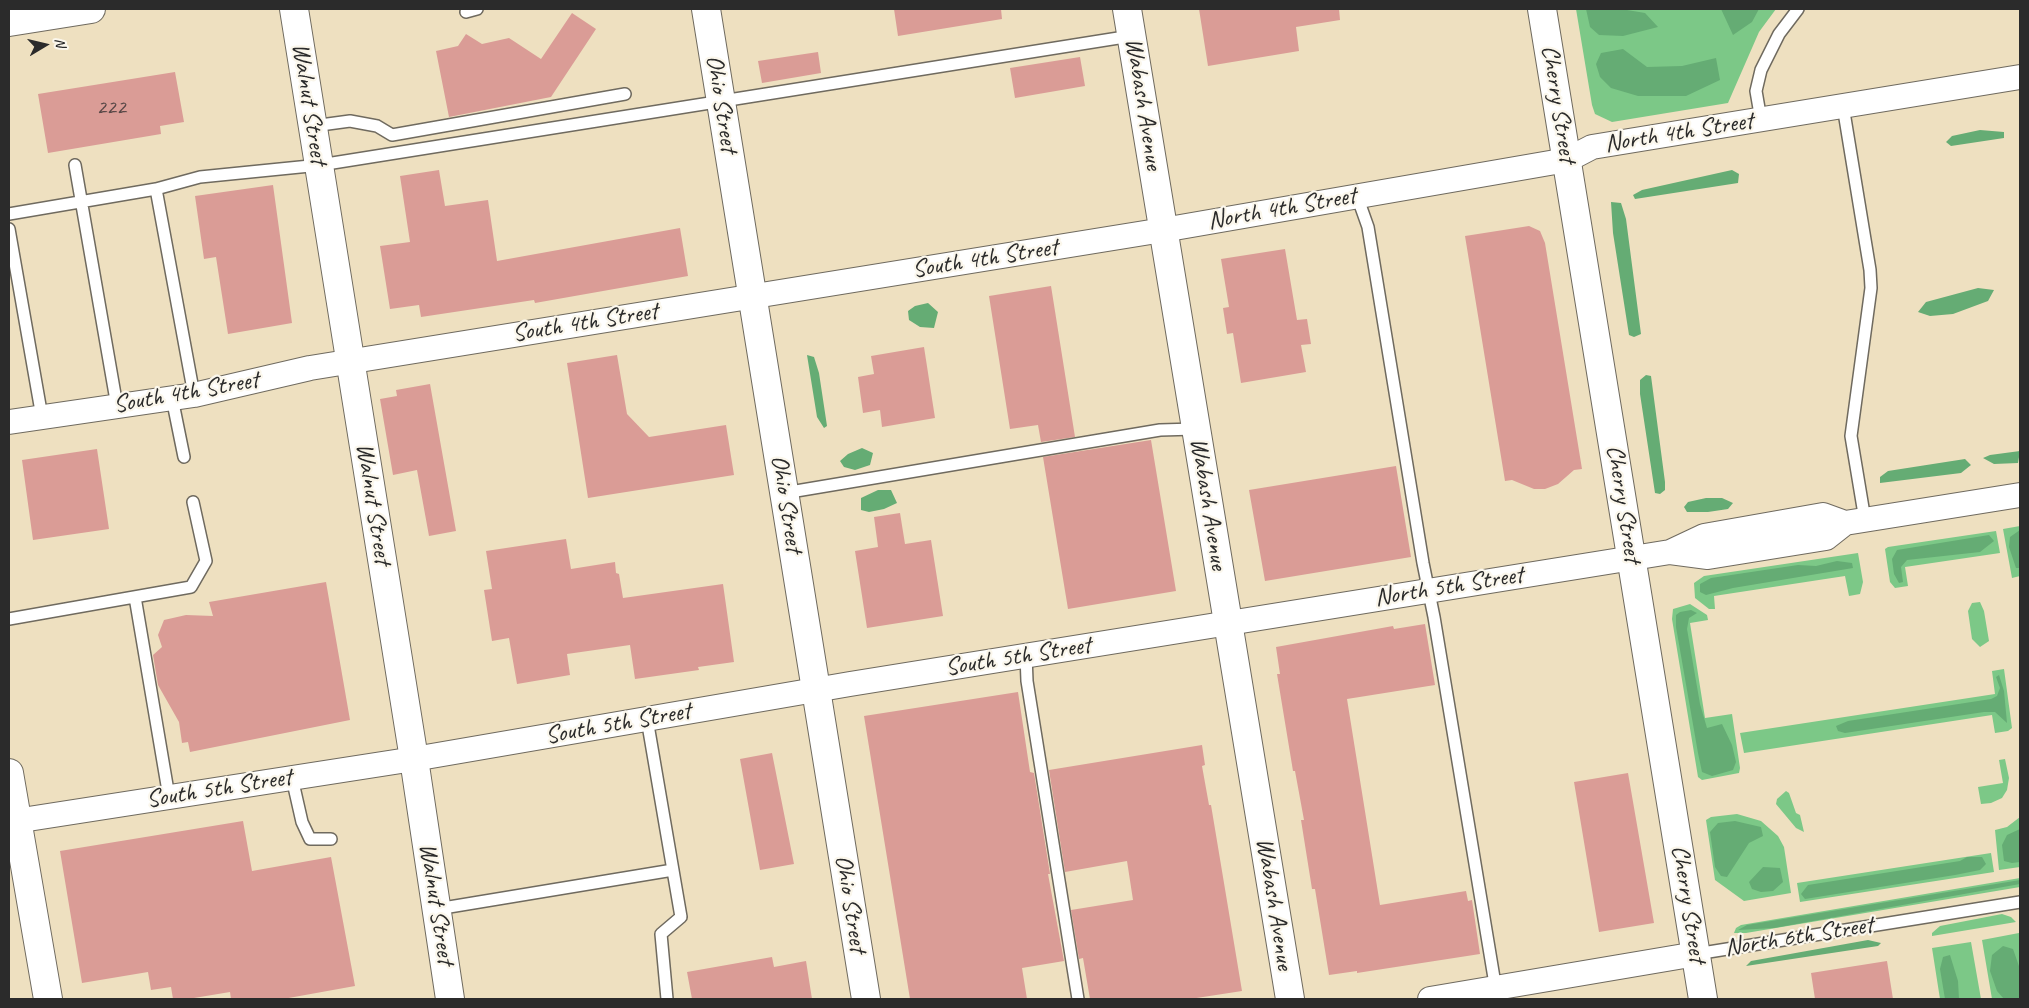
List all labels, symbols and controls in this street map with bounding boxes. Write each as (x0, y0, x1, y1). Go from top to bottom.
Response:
north arrow (20, 20, 70, 70)
street label: Wabash Avenue (1118, 36, 1168, 172)
text: N (51, 37, 69, 48)
street label: Walnut Street (285, 41, 333, 167)
street label: Cherry Street (1534, 43, 1582, 165)
street label: Ohio Street (698, 53, 744, 155)
house number: 222 (96, 95, 126, 121)
street label: North 4th Street (1603, 106, 1755, 160)
street label: North 4th Street (1206, 181, 1358, 237)
street label: South 4th Street (910, 233, 1060, 285)
street label: South 4th Street (510, 297, 660, 349)
street label: South 4th Street (111, 365, 261, 421)
street label: Wabash Avenue (1183, 436, 1233, 572)
street label: Walnut Street (349, 441, 397, 567)
street label: Cherry Street (1599, 443, 1647, 565)
street label: Ohio Street (763, 453, 809, 555)
street label: North 5th Street (1373, 560, 1525, 614)
street label: South 5th Street (943, 631, 1093, 683)
street label: South 5th Street (543, 696, 693, 752)
street label: South 5th Street (144, 763, 294, 815)
street label: Wabash Avenue (1249, 836, 1299, 972)
street label: Walnut Street (412, 841, 460, 967)
street label: Cherry Street (1664, 843, 1712, 965)
street label: Ohio Street (827, 853, 873, 955)
street label: North 6th Street (1723, 910, 1875, 964)

